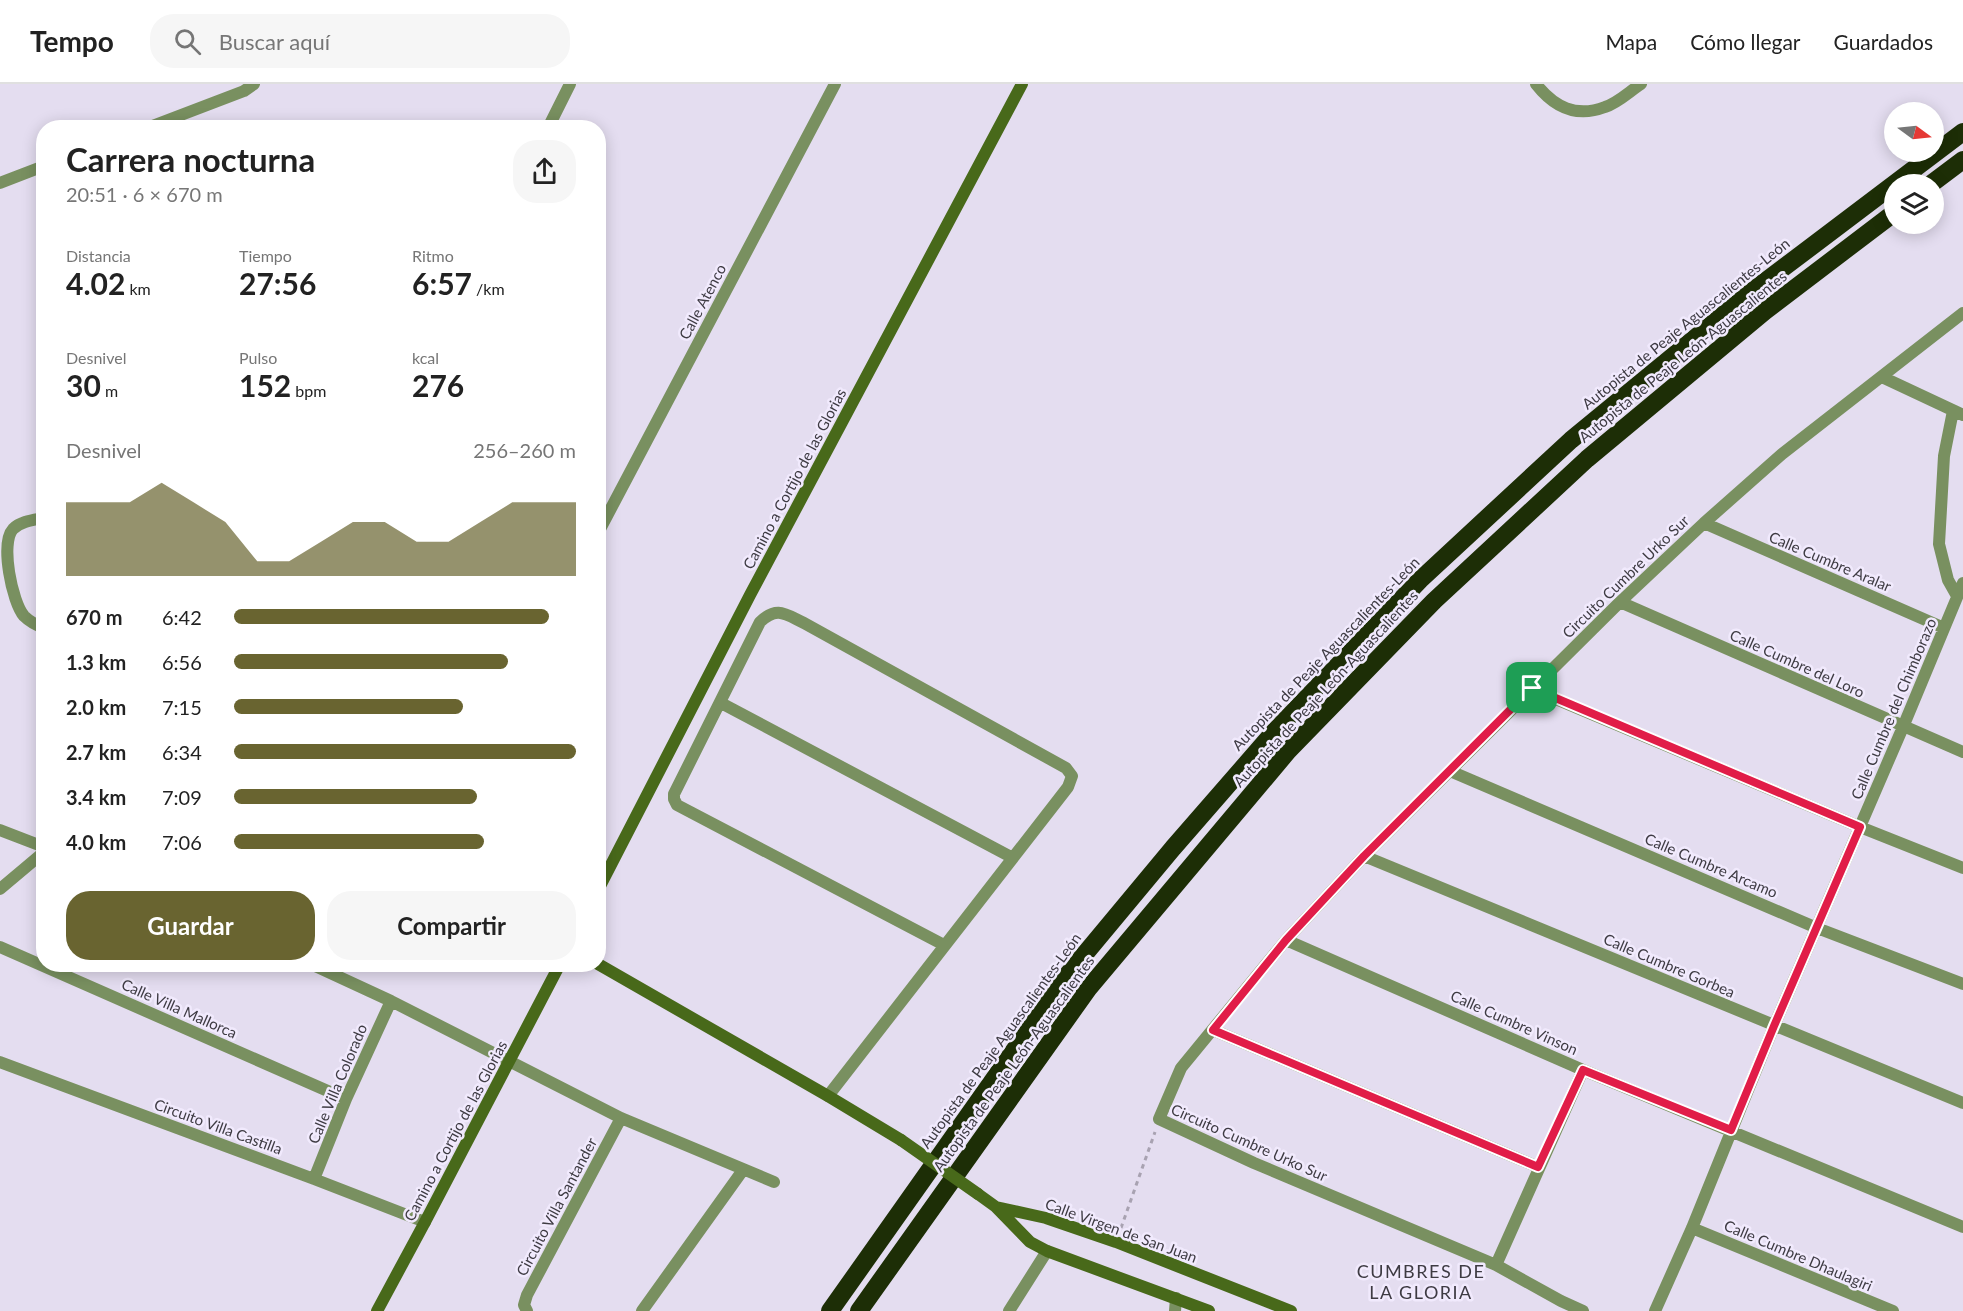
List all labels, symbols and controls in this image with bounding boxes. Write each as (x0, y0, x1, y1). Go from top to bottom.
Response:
search box (150, 14, 570, 68)
text: Tempo (30, 24, 114, 58)
icon: search (171, 25, 204, 58)
text: Buscar aquí (219, 28, 330, 55)
text: Mapa (1605, 29, 1657, 54)
text: Cómo llegar (1690, 29, 1801, 54)
text: Guardados (1834, 29, 1933, 54)
north arrow (1884, 102, 1944, 162)
map controls (1884, 102, 1944, 234)
text: Carrera nocturna (66, 139, 315, 179)
button: share (513, 140, 576, 203)
button: layers (1884, 174, 1944, 234)
text: 20:51 · 6 × 670 m (66, 182, 223, 206)
street label: Autopista de Peaje Aguascalientes-León (1578, 234, 1793, 413)
text: Distancia (66, 246, 131, 265)
text: Tiempo (239, 246, 292, 265)
text: Ritmo (412, 246, 454, 265)
street label: Calle Atenco (675, 261, 729, 342)
text: 4.02 (66, 265, 125, 301)
text: 27:56 (239, 265, 316, 301)
text: 6:57 (412, 265, 472, 301)
street label: Autopista de Peaje León-Aguascalientes (1575, 267, 1790, 446)
text: km (125, 279, 151, 298)
text: /km (472, 279, 505, 298)
text: Desnivel (66, 348, 126, 367)
text: Pulso (239, 348, 277, 367)
text: kcal (412, 348, 439, 367)
text: 30 (66, 367, 101, 403)
text: 152 (239, 367, 291, 403)
text: 276 (412, 367, 464, 403)
text: m (101, 381, 118, 400)
text: bpm (291, 381, 326, 400)
street label: Camino a Cortijo de las Glorias (739, 385, 849, 572)
text: Desnivel (66, 438, 142, 462)
text: 256–260 m (473, 438, 576, 462)
street label: Circuito Cumbre Urko Sur (1558, 511, 1693, 641)
street label: Calle Cumbre Aralar (1767, 527, 1895, 595)
street label: Autopista de Peaje Aguascalientes-León (1228, 553, 1423, 754)
street label: Autopista de Peaje León-Aguascalientes (1229, 586, 1421, 790)
text: 670 m (66, 605, 122, 629)
text: 6:42 (162, 605, 202, 629)
street label: Calle Cumbre del Chimborazo (1847, 615, 1939, 802)
street label: Calle Cumbre del Loro (1727, 625, 1867, 701)
text: 1.3 km (66, 650, 126, 674)
text: 6:56 (162, 650, 202, 674)
pin (1506, 662, 1557, 713)
icon: arrive (1515, 671, 1548, 704)
text: 2.0 km (66, 695, 126, 719)
text: 7:15 (162, 695, 202, 719)
text: 2.7 km (66, 740, 126, 764)
text: 6:34 (162, 740, 202, 764)
text: 3.4 km (66, 785, 126, 809)
text: 7:09 (162, 785, 202, 809)
street label: Calle Cumbre Arcamo (1642, 829, 1780, 901)
text: 4.0 km (66, 830, 126, 854)
text: 7:06 (162, 830, 202, 854)
button: Guardar (66, 891, 315, 960)
button: Compartir (327, 891, 576, 960)
street label: Autopista de Peaje Aguascalientes-León (916, 929, 1084, 1152)
street label: Calle Cumbre Gorbea (1601, 929, 1738, 1001)
street label: Autopista de Peaje León-Aguascalientes (929, 952, 1098, 1175)
street label: Calle Villa Mallorca (119, 975, 240, 1042)
street label: Calle Cumbre Vinson (1448, 986, 1581, 1058)
street label: Calle Villa Colorado (304, 1021, 370, 1146)
street label: Camino a Cortijo de las Glorias (400, 1037, 510, 1224)
street label: Circuito Villa Castilla (152, 1095, 285, 1158)
street label: Circuito Cumbre Urko Sur (1169, 1099, 1331, 1185)
street label: Circuito Villa Santander (512, 1134, 600, 1279)
street label: Calle Virgen de San Juan (1043, 1194, 1200, 1266)
street label: Calle Cumbre Dhaulagiri (1722, 1216, 1875, 1294)
district label: CUMBRES DE LA GLORIA (1357, 1260, 1485, 1303)

